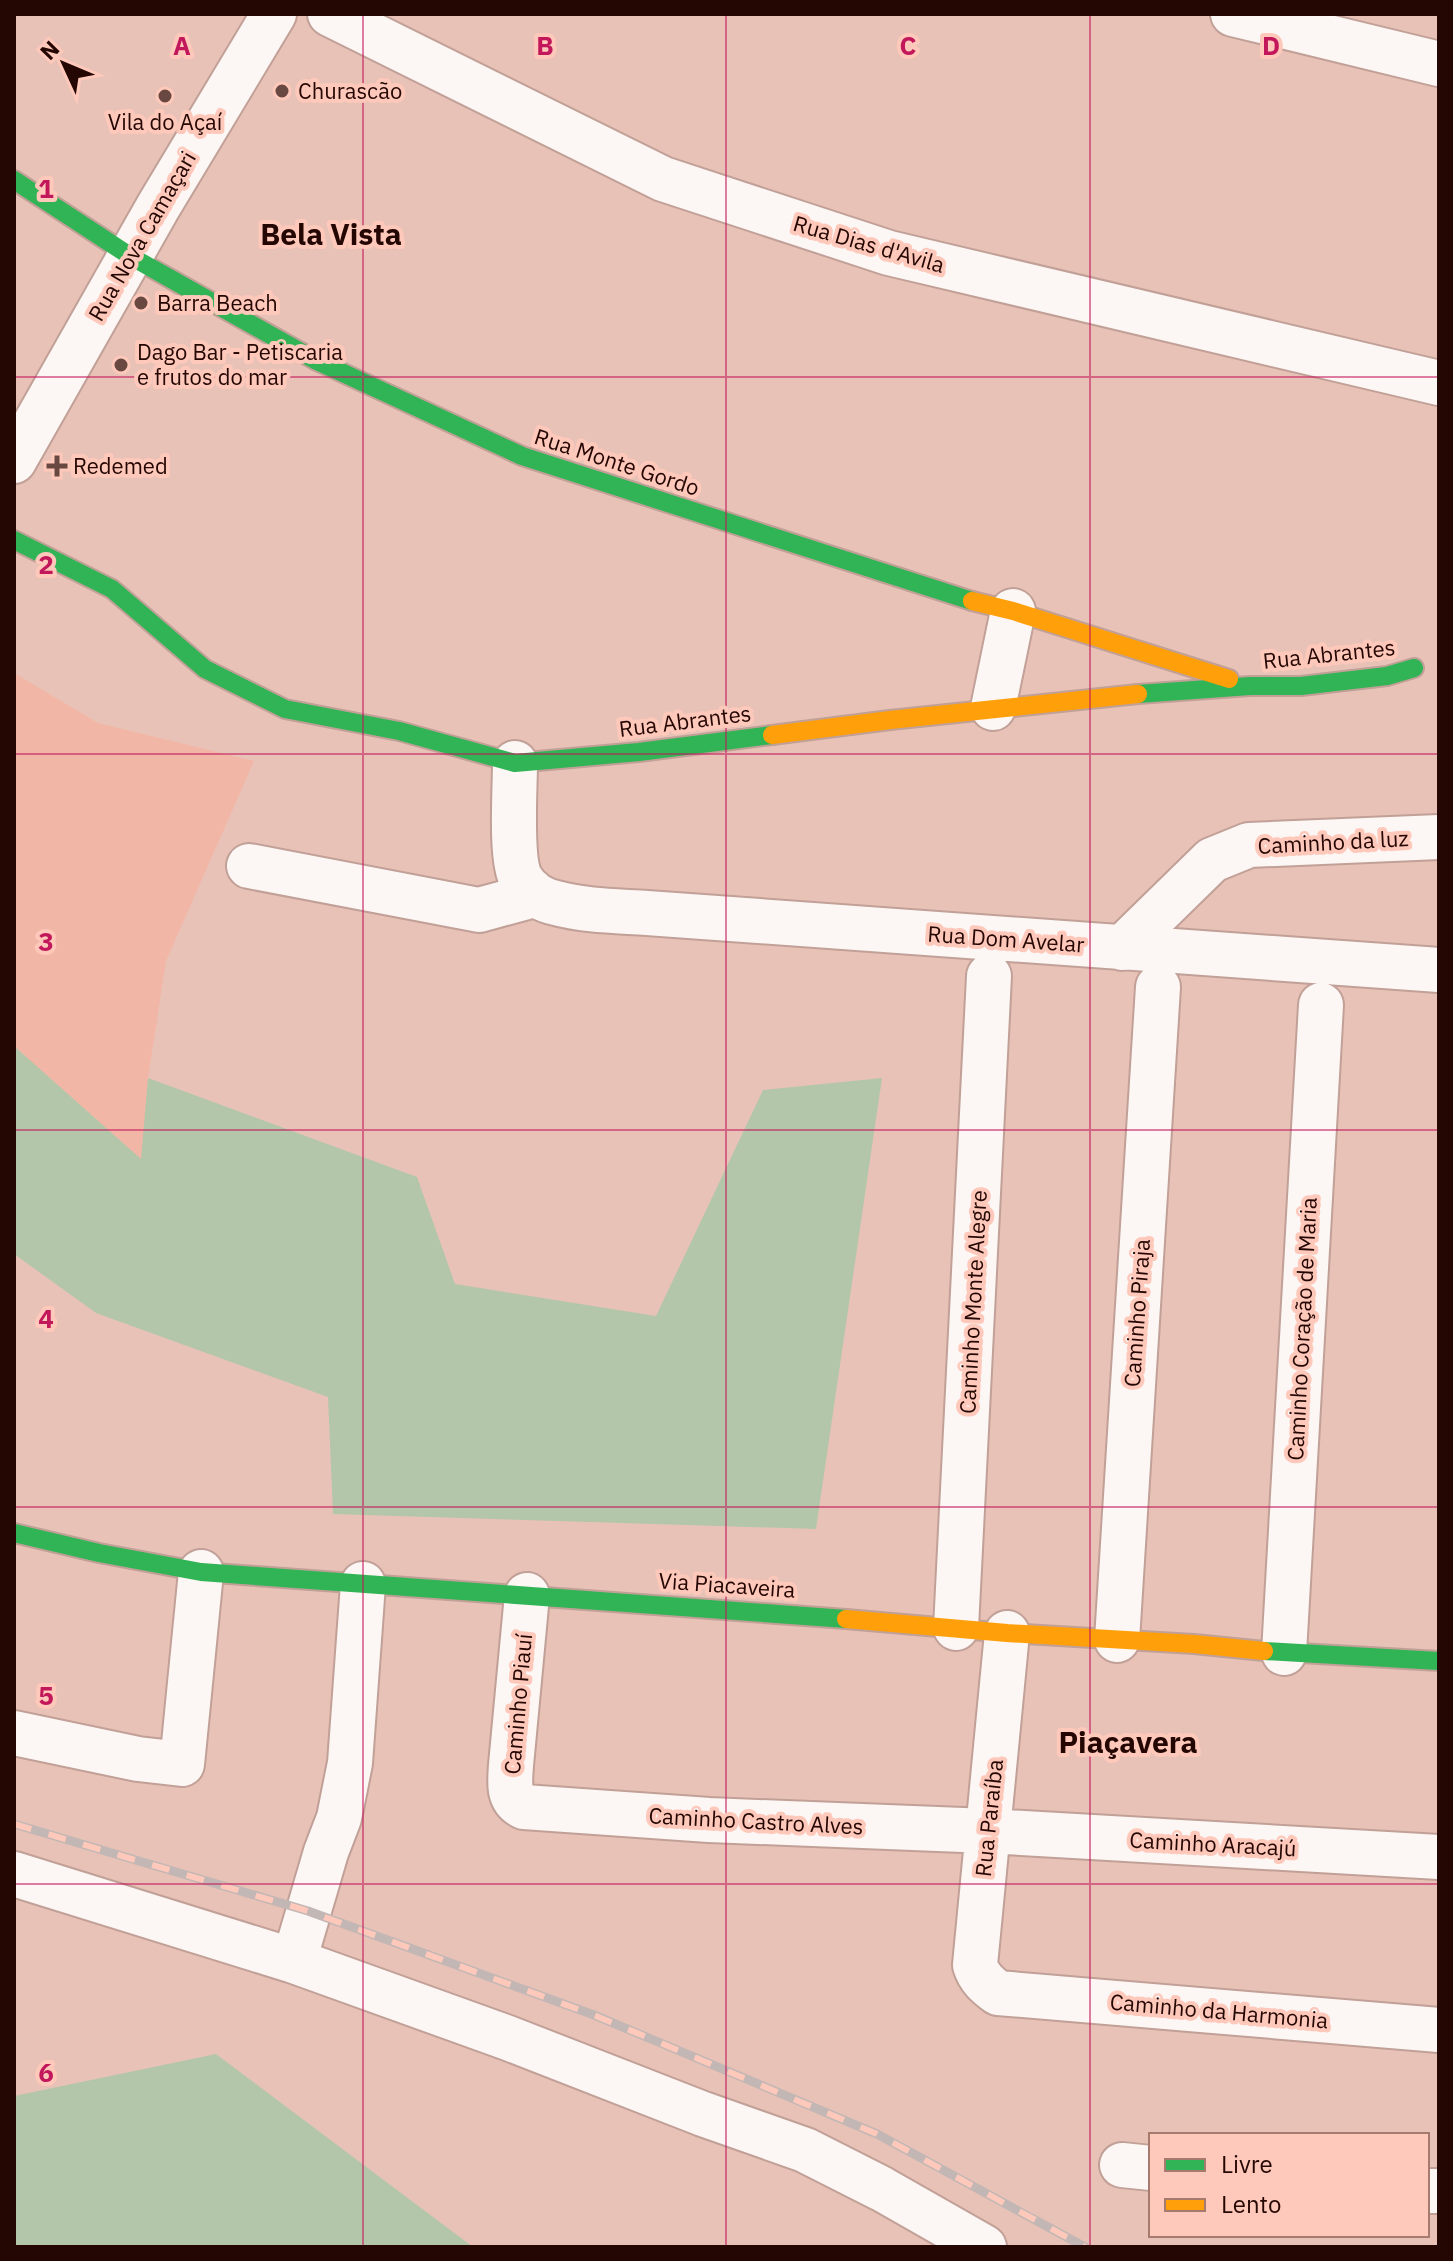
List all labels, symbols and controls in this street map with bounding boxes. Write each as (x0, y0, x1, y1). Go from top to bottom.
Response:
north arrow (24, 24, 104, 104)
text: A (173, 28, 191, 62)
text: B (536, 28, 554, 62)
text: C (900, 28, 917, 62)
text: D (1262, 28, 1280, 62)
text: N (33, 34, 65, 66)
place label: Churascão (298, 76, 402, 105)
marker: Churascão (273, 82, 291, 100)
marker: Vila do Açaí (156, 87, 174, 105)
place label: Vila do Açaí (108, 107, 223, 136)
street label: Rua Nova Camaçari (81, 146, 202, 326)
text: 1 (38, 171, 54, 205)
street label: Rua Dias d'Avila (790, 208, 948, 279)
district label: Bela Vista (260, 214, 402, 253)
place label: Barra Beach (157, 288, 278, 317)
marker: Barra Beach (132, 294, 150, 312)
place label: Dago Bar - Petiscaria e frutos do mar (137, 337, 343, 391)
marker: Dago Bar - Petiscaria e frutos do mar (112, 356, 130, 374)
street label: Rua Monte Gordo (531, 421, 703, 502)
place label: Redemed (73, 451, 168, 480)
marker: Redemed (48, 457, 66, 475)
text: 2 (38, 547, 54, 581)
street label: Rua Abrantes (1261, 632, 1397, 675)
street label: Rua Abrantes (617, 698, 753, 743)
street label: Caminho da luz (1257, 823, 1409, 860)
street label: Rua Dom Avelar (927, 919, 1085, 958)
text: 3 (38, 924, 54, 958)
street label: Caminho Monte Alegre (952, 1189, 993, 1415)
street label: Caminho Coração de Maria (1280, 1196, 1323, 1461)
street label: Caminho Piraja (1117, 1238, 1156, 1388)
text: 4 (38, 1301, 54, 1335)
street label: Via Piacaveira (658, 1565, 797, 1604)
street label: Caminho Piauí (497, 1632, 538, 1776)
text: 5 (38, 1678, 54, 1712)
district label: Piaçavera (1058, 1722, 1198, 1761)
street label: Rua Paraíba (968, 1757, 1009, 1878)
street label: Caminho Castro Alves (648, 1800, 864, 1841)
street label: Caminho Aracajú (1129, 1825, 1297, 1862)
street label: Caminho da Harmonia (1109, 1987, 1330, 2035)
text: 6 (38, 2055, 54, 2089)
legend (1149, 2133, 1429, 2237)
text: Livre (1221, 2148, 1273, 2180)
text: Lento (1221, 2188, 1281, 2220)

